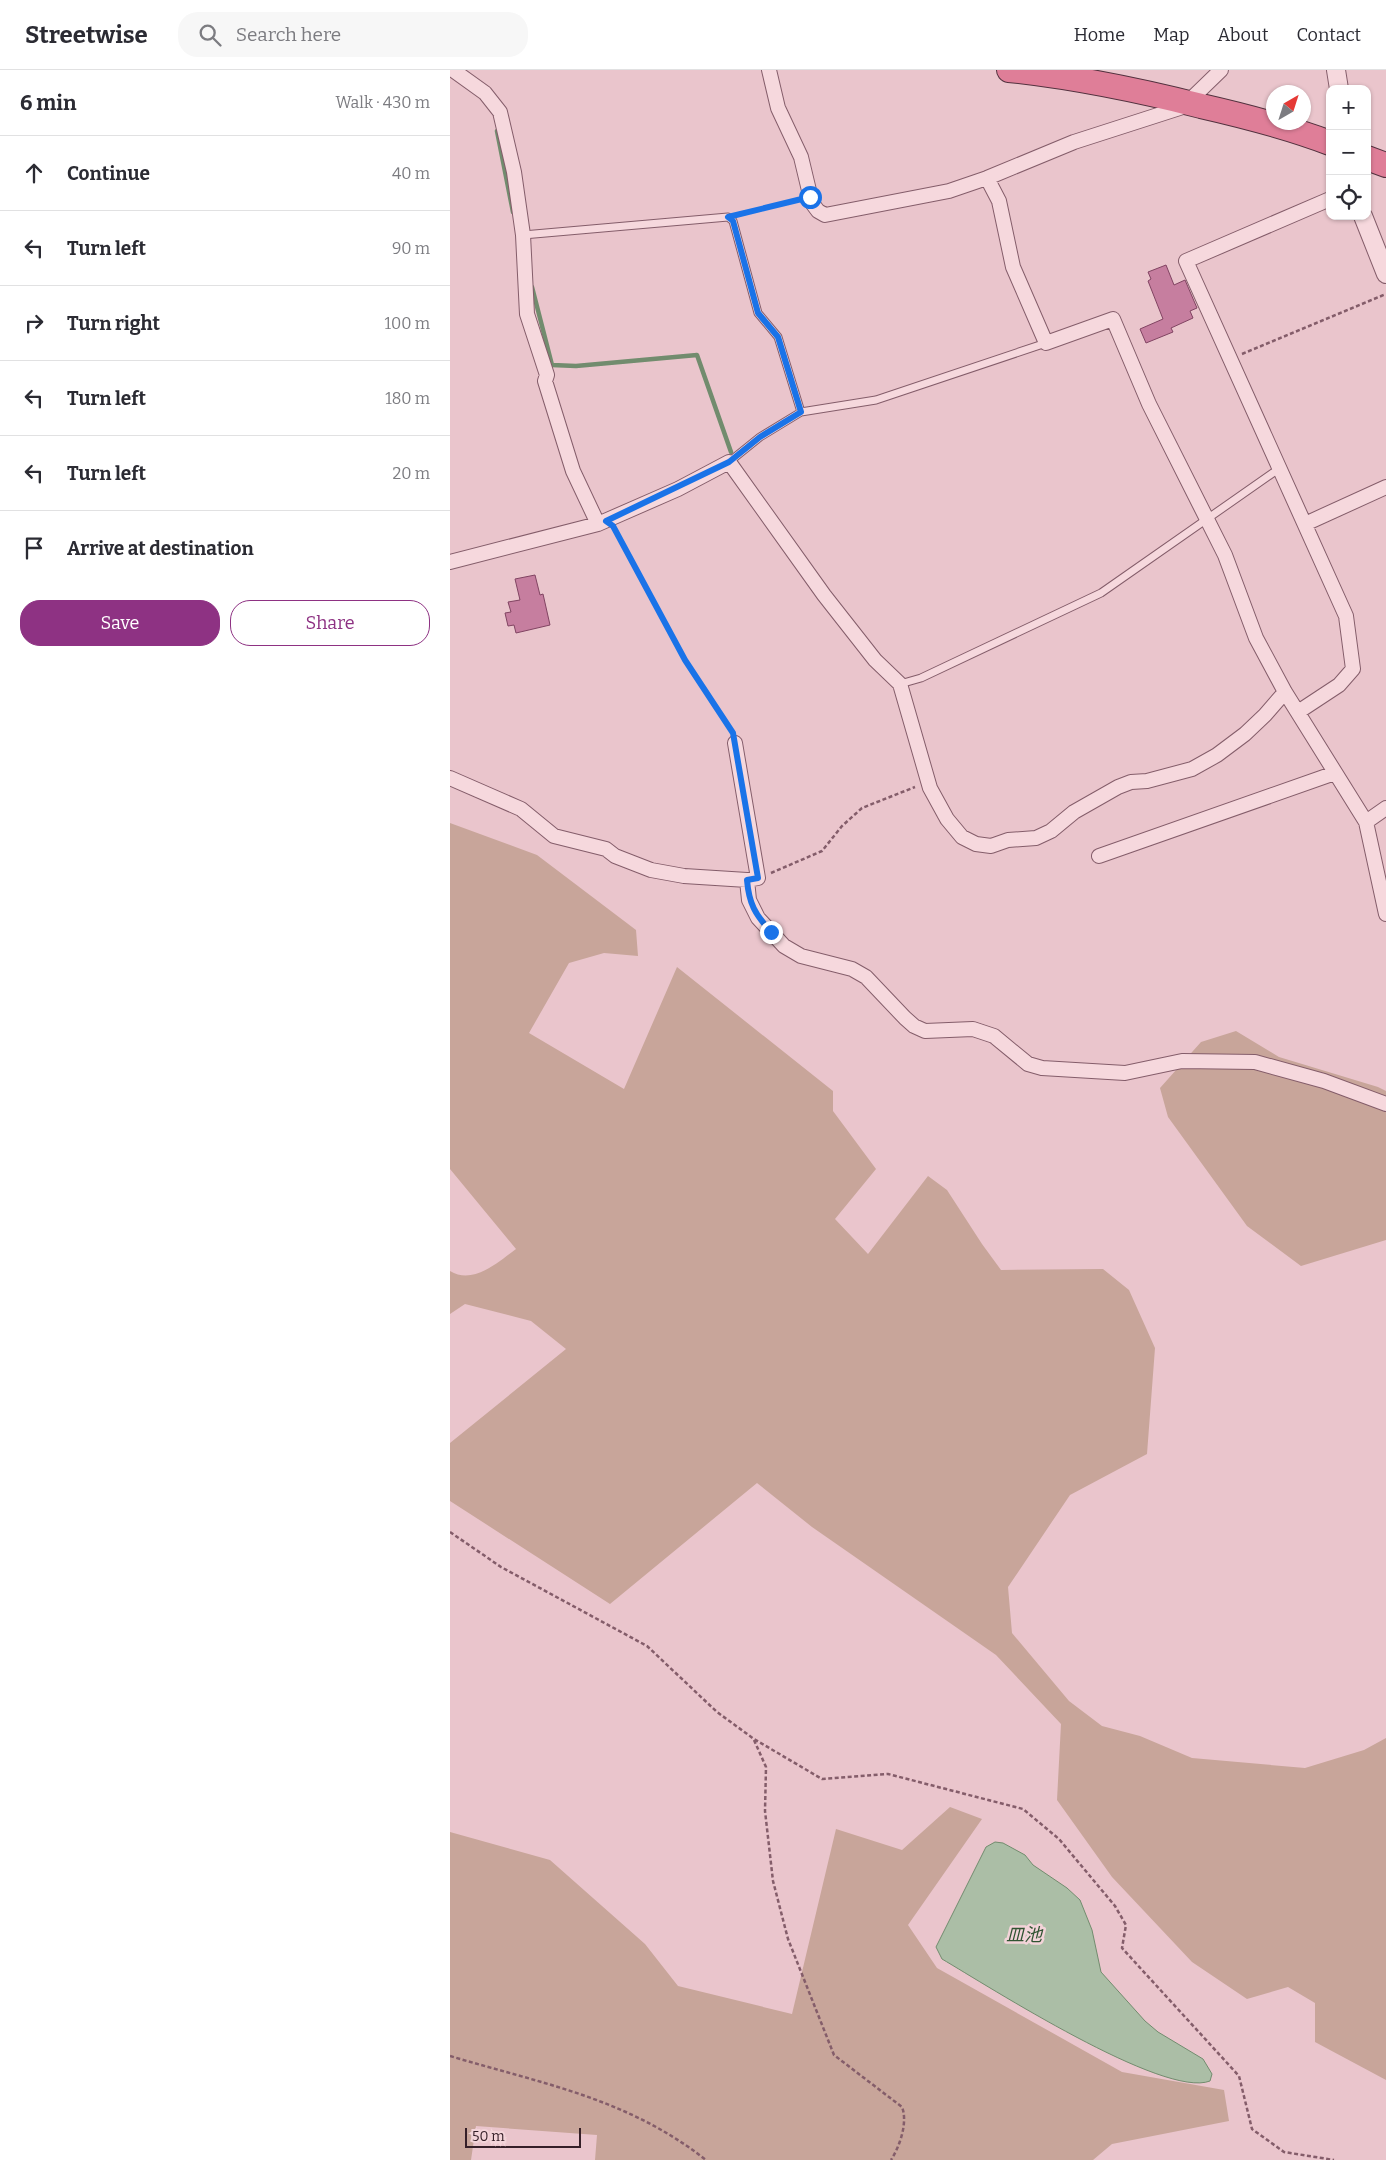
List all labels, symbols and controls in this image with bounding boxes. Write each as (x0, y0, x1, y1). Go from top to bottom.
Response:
search box (178, 12, 528, 57)
text: Streetwise (25, 21, 148, 49)
icon: search (196, 21, 224, 49)
text: Search here (236, 23, 341, 46)
text: Home (1074, 24, 1125, 46)
text: Map (1153, 24, 1189, 46)
text: About (1217, 24, 1268, 46)
text: Contact (1296, 24, 1361, 46)
north arrow (1266, 85, 1311, 130)
map controls (1326, 85, 1371, 220)
button: + (1326, 85, 1371, 130)
text: 6 min (20, 90, 76, 116)
text: Walk · 430 m (336, 93, 430, 112)
button: − (1326, 130, 1371, 175)
icon: ahead (20, 159, 48, 187)
text: Continue (67, 162, 150, 185)
text: 40 m (392, 164, 430, 183)
button: locate (1326, 175, 1371, 220)
route start (799, 186, 822, 209)
icon: left (20, 234, 48, 262)
text: Turn left (67, 237, 146, 260)
text: 90 m (392, 239, 430, 258)
icon: right (20, 309, 48, 337)
text: Turn right (67, 312, 160, 335)
text: 100 m (385, 314, 430, 333)
icon: left (20, 384, 48, 412)
text: Turn left (67, 387, 146, 410)
text: 180 m (385, 389, 430, 408)
icon: left (20, 459, 48, 487)
text: Turn left (67, 462, 146, 485)
text: 20 m (393, 464, 430, 483)
icon: arrive (20, 534, 48, 562)
text: Arrive at destination (67, 537, 254, 560)
button: Save (20, 600, 220, 646)
button: Share (230, 600, 430, 646)
route end (760, 921, 783, 944)
water label: 皿池 (1006, 1924, 1044, 1946)
scale bar (465, 2125, 581, 2148)
text: 50 m (472, 2128, 505, 2145)

